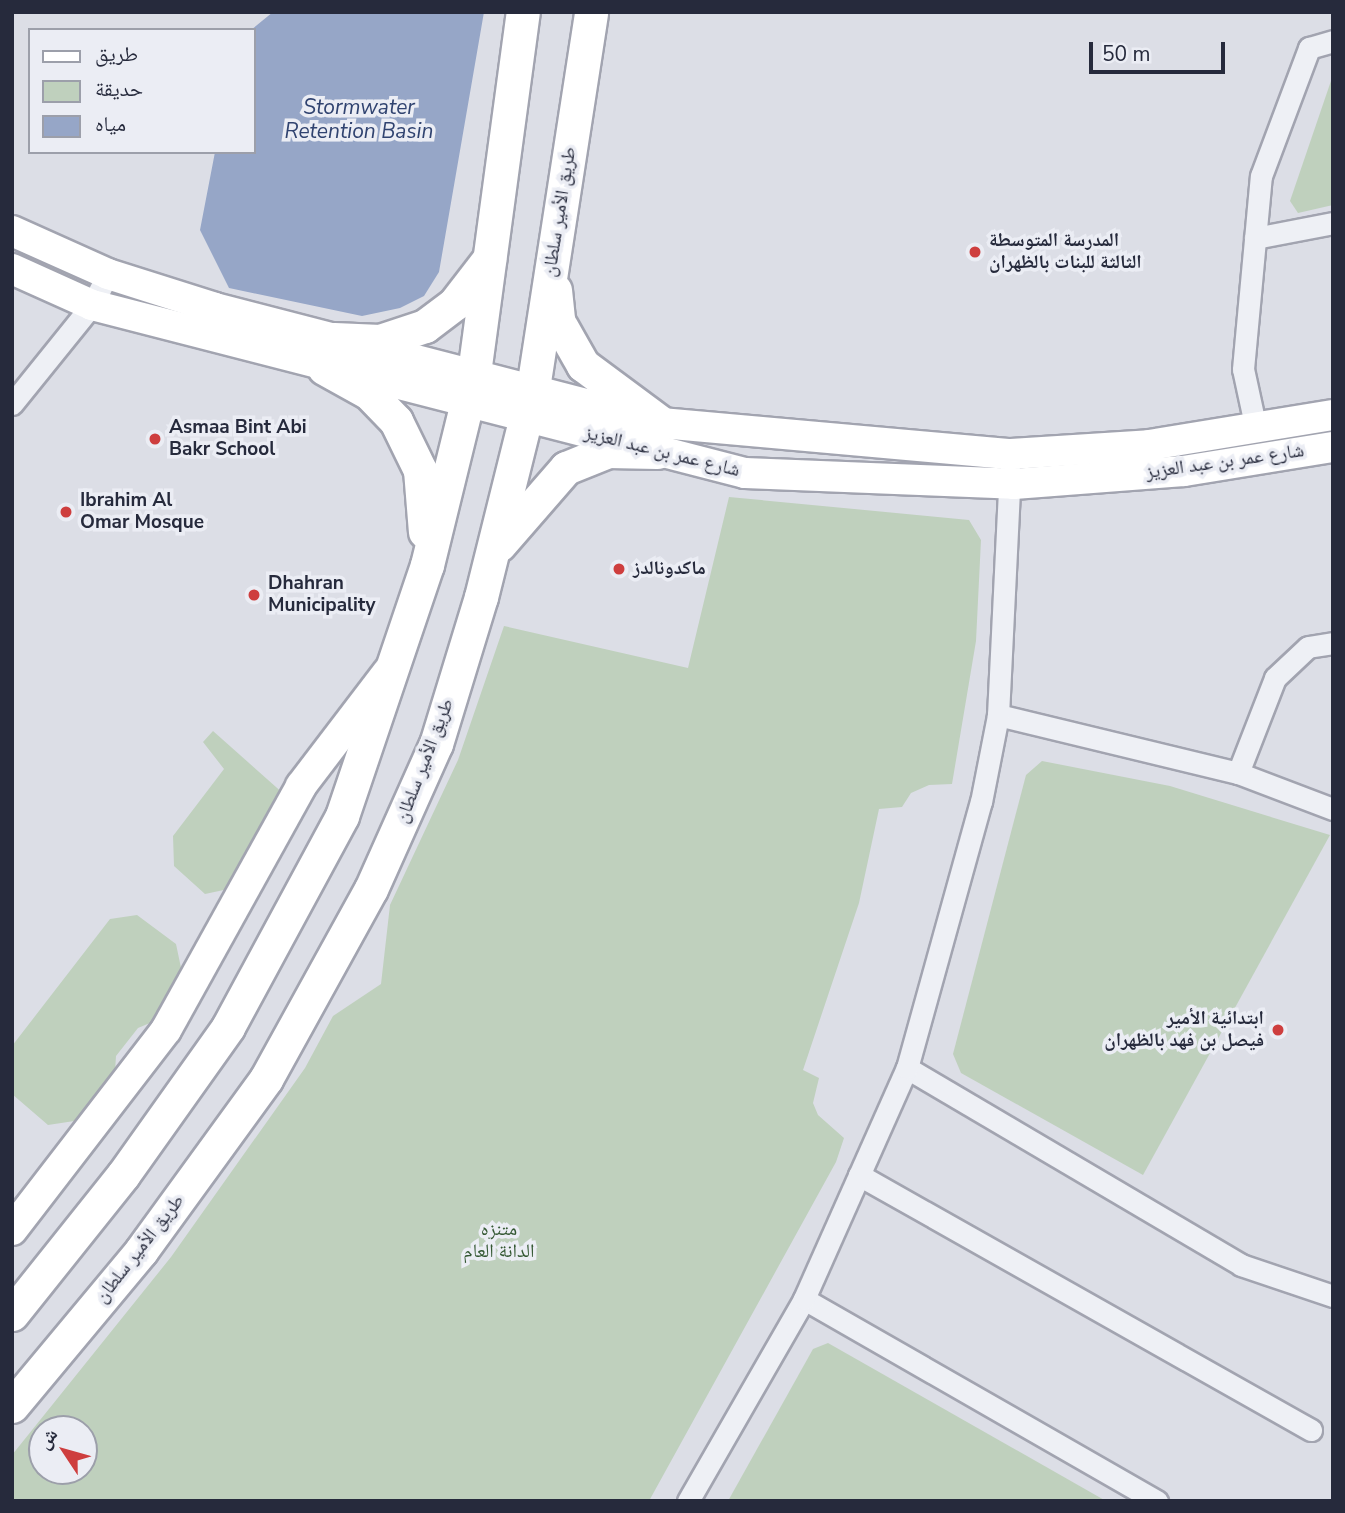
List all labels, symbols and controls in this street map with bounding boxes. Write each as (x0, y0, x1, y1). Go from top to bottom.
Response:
legend (28, 28, 256, 154)
scale bar (1093, 28, 1230, 72)
text: طريق (95, 40, 138, 68)
text: 50 m (1102, 40, 1151, 68)
text: حديقة (95, 75, 143, 103)
water label: Stormwater Retention Basin (285, 94, 433, 144)
text: مياه (95, 110, 126, 138)
street label: طريق الأمير سلطان (538, 145, 582, 279)
place label: المدرسة المتوسطة الثالثة للبنات بالظهران (989, 230, 1142, 274)
marker: المدرسة المتوسطة الثالثة للبنات بالظهران (967, 244, 983, 260)
place label: Asmaa Bint Abi Bakr School (169, 417, 307, 461)
street label: شارع عمر بن عبد العزيز (582, 422, 742, 482)
marker: Asmaa Bint Abi Bakr School (147, 431, 163, 447)
street label: شارع عمر بن عبد العزيز (1144, 440, 1306, 484)
place label: Ibrahim Al Omar Mosque (80, 490, 204, 534)
marker: Ibrahim Al Omar Mosque (58, 504, 74, 520)
place label: ماكدونالدز (633, 558, 706, 580)
marker: ماكدونالدز (611, 561, 627, 577)
place label: Dhahran Municipality (268, 573, 375, 617)
marker: Dhahran Municipality (246, 587, 262, 603)
street label: طريق الأمير سلطان (391, 696, 459, 826)
place label: ابتدائية الأمير فيصل بن فهد بالظهران (1104, 1008, 1264, 1052)
marker: ابتدائية الأمير فيصل بن فهد بالظهران (1270, 1022, 1286, 1038)
street label: طريق الأمير سلطان (91, 1190, 189, 1308)
park label: متنزه الدانة العام (463, 1219, 535, 1263)
north arrow (28, 1415, 98, 1485)
text: ش (31, 1423, 64, 1455)

